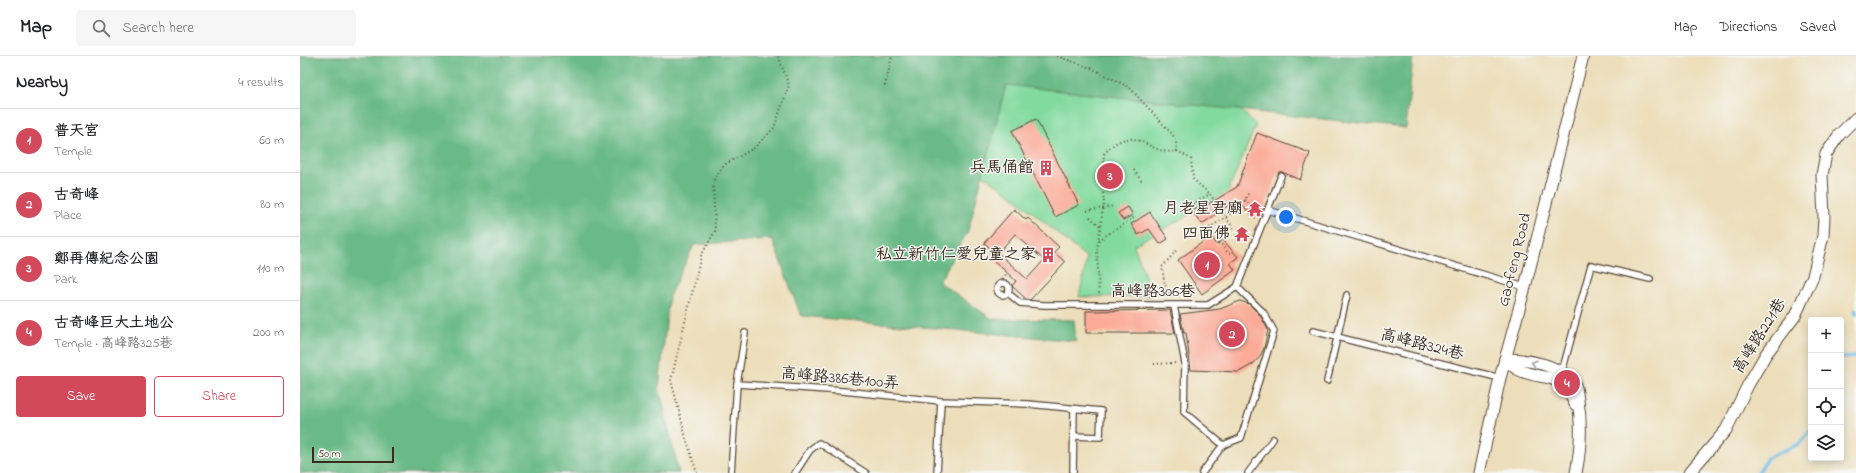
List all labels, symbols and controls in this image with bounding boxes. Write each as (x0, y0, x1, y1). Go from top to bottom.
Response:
search box (76, 10, 356, 46)
text: Map (20, 14, 52, 41)
icon: search (90, 17, 112, 39)
text: Search here (122, 17, 194, 39)
text: Map (1674, 17, 1697, 38)
text: Directions (1719, 17, 1777, 38)
text: Saved (1799, 17, 1836, 38)
text: Nearby (16, 70, 68, 95)
text: 4 results (238, 73, 284, 92)
text: 普天宮 (54, 120, 99, 142)
text: 1 (27, 131, 31, 150)
text: 60 m (259, 131, 284, 150)
text: Temple (54, 142, 92, 161)
place label: 兵馬俑館 (970, 156, 1034, 180)
building icon: 兵馬俑館 (1037, 159, 1055, 177)
pin: 3 (1097, 161, 1123, 191)
text: 古奇峰 (54, 184, 99, 206)
text: 2 (26, 195, 32, 214)
text: 80 m (260, 195, 284, 214)
place label: 月老星君廟 (1163, 197, 1243, 221)
temple icon: 月老星君廟 (1246, 200, 1264, 218)
text: Place (54, 206, 82, 225)
your location (1276, 207, 1296, 227)
street label: Gaofeng Road (1492, 211, 1538, 309)
place label: 四面佛 (1182, 222, 1230, 246)
temple icon: 四面佛 (1233, 225, 1251, 243)
place label: 私立新竹仁愛兒童之家 (876, 243, 1036, 267)
building icon: 私立新竹仁愛兒童之家 (1039, 246, 1057, 264)
text: 鄭再傳紀念公園 (54, 248, 159, 270)
pin: 1 (1194, 250, 1220, 280)
text: 3 (26, 259, 32, 278)
text: 110 m (257, 259, 284, 278)
text: Park (54, 270, 78, 289)
street label: 高峰路306巷 (1111, 280, 1195, 304)
street label: 高峰路221巷 (1727, 294, 1793, 378)
text: 古奇峰巨大土地公 (54, 312, 174, 334)
map controls (1808, 317, 1844, 461)
button: + (1808, 317, 1844, 353)
pin: 2 (1219, 319, 1245, 349)
text: 4 (26, 323, 32, 342)
text: 200 m (253, 323, 284, 342)
street label: 高峰路324巷 (1378, 323, 1466, 367)
text: Temple · 高峰路325巷 (54, 334, 173, 353)
button: − (1808, 353, 1844, 389)
one-way arrow (1530, 359, 1537, 368)
street label: 高峰路386巷100弄 (780, 362, 900, 396)
pin: 4 (1554, 368, 1580, 398)
button: Save (16, 376, 146, 417)
button: Share (154, 376, 284, 417)
button: locate (1808, 389, 1844, 425)
button: layers (1808, 425, 1844, 461)
scale bar (312, 445, 394, 464)
text: 50 m (318, 446, 340, 462)

